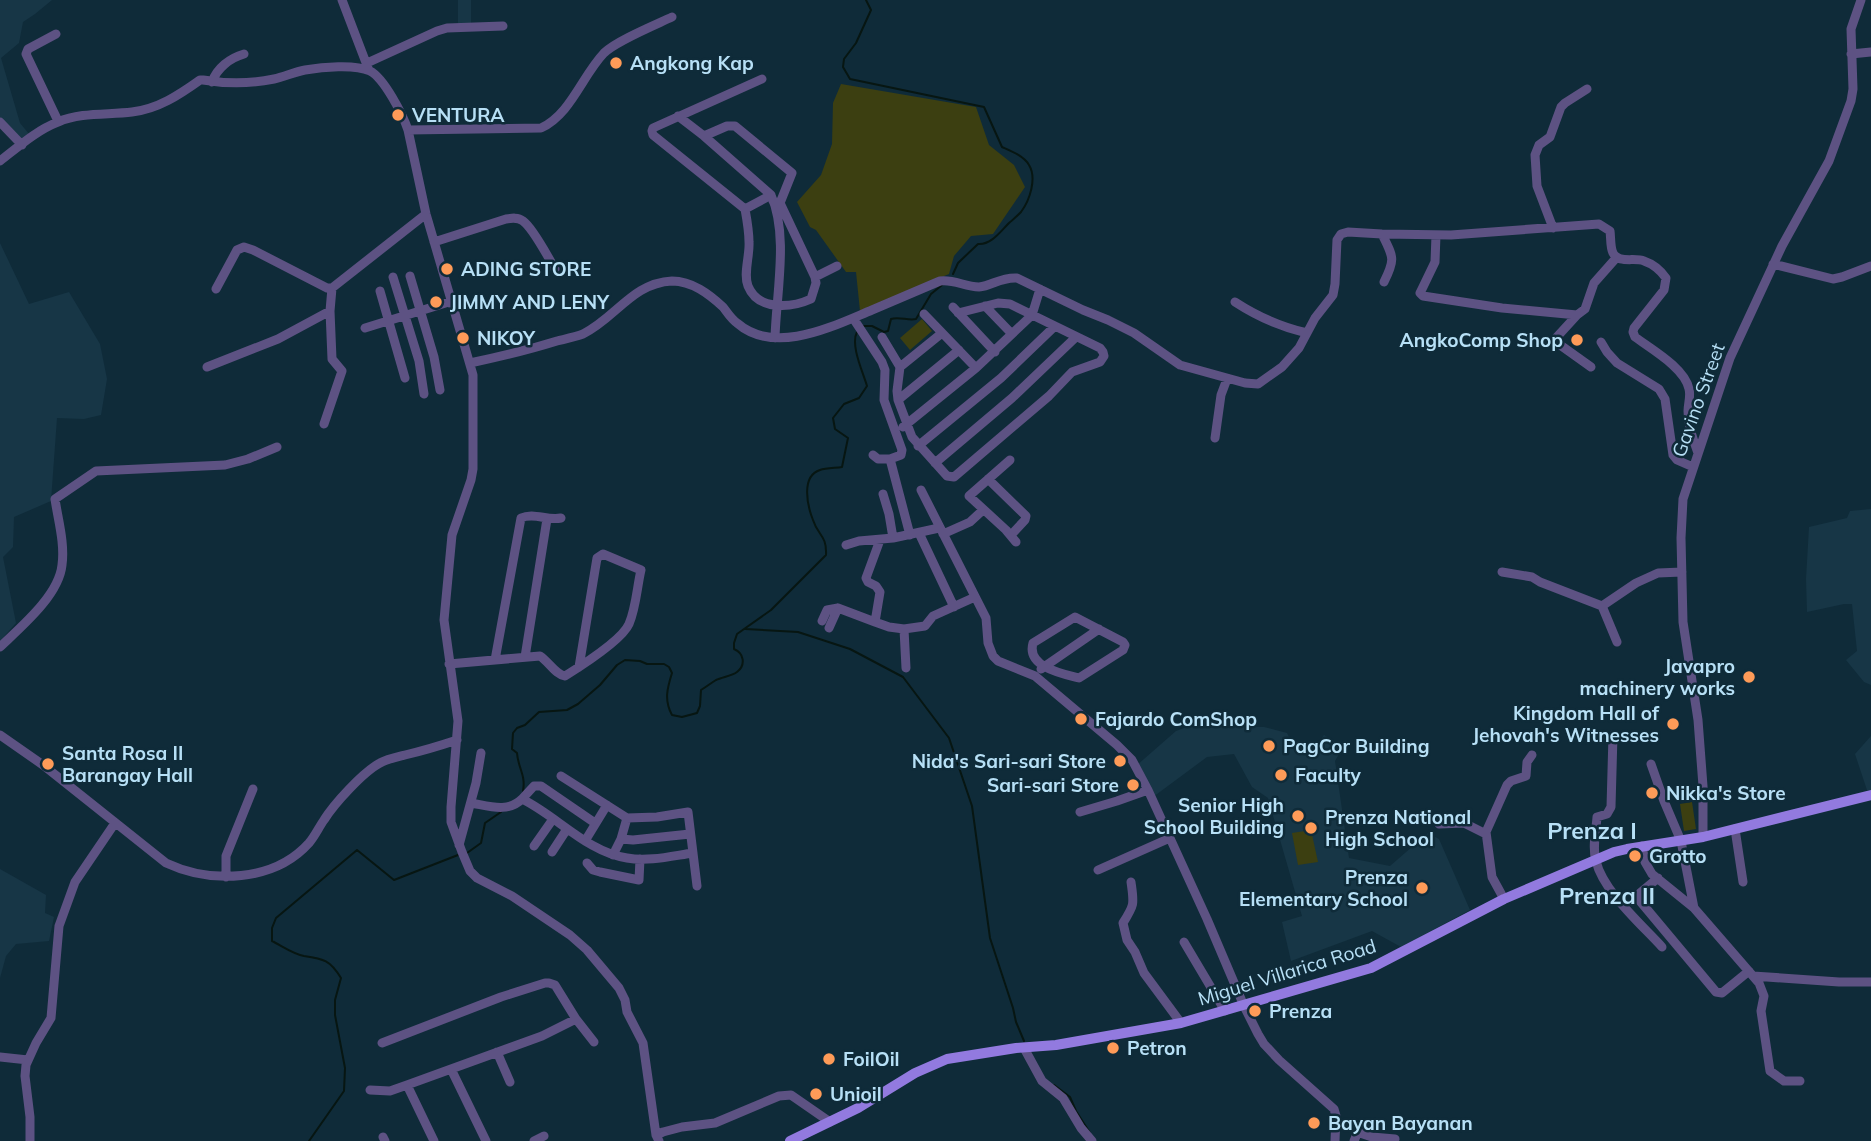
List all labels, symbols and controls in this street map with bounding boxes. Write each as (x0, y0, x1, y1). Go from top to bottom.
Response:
place label: Angkong Kap (630, 51, 754, 75)
marker: Angkong Kap (608, 55, 624, 71)
place label: VENTURA (411, 103, 505, 127)
marker: VENTURA (390, 107, 406, 123)
place label: ADING STORE (461, 257, 591, 281)
marker: ADING STORE (439, 261, 455, 277)
place label: JIMMY AND LENY (450, 290, 610, 314)
marker: JIMMY AND LENY (428, 294, 444, 310)
place label: NIKOY (477, 326, 536, 350)
place label: AngkoComp Shop (1400, 328, 1563, 352)
marker: NIKOY (455, 330, 471, 346)
marker: AngkoComp Shop (1569, 332, 1585, 348)
street label: Gavino Street (1666, 340, 1730, 460)
place label: Javapro machinery works (1580, 654, 1735, 700)
marker: Javapro machinery works (1741, 669, 1757, 685)
place label: Kingdom Hall of Jehovah's Witnesses (1472, 701, 1660, 747)
place label: Fajardo ComShop (1095, 707, 1257, 731)
marker: Fajardo ComShop (1073, 711, 1089, 727)
marker: Kingdom Hall of Jehovah's Witnesses (1665, 716, 1681, 732)
place label: PagCor Building (1283, 734, 1429, 758)
marker: PagCor Building (1261, 738, 1277, 754)
place label: Santa Rosa II Barangay Hall (62, 741, 193, 787)
place label: Nida's Sari-sari Store (912, 749, 1106, 773)
marker: Nida's Sari-sari Store (1112, 753, 1128, 769)
marker: Santa Rosa II Barangay Hall (40, 756, 56, 772)
place label: Faculty (1295, 763, 1361, 787)
marker: Faculty (1273, 767, 1289, 783)
place label: Sari-sari Store (987, 773, 1119, 797)
marker: Sari-sari Store (1125, 777, 1141, 793)
place label: Nikka's Store (1666, 781, 1786, 805)
marker: Nikka's Store (1644, 785, 1660, 801)
place label: Senior High School Building (1144, 793, 1284, 839)
place label: Prenza National High School (1325, 805, 1471, 851)
marker: Senior High School Building (1290, 808, 1306, 824)
district label: Prenza I (1547, 816, 1637, 845)
marker: Prenza National High School (1303, 820, 1319, 836)
place label: Grotto (1649, 844, 1707, 868)
marker: Grotto (1627, 848, 1643, 864)
place label: Prenza Elementary School (1239, 865, 1408, 911)
marker: Prenza Elementary School (1414, 880, 1430, 896)
district label: Prenza II (1559, 881, 1655, 910)
street label: Miguel Villarica Road (1195, 933, 1379, 1011)
place label: Prenza (1269, 999, 1332, 1023)
marker: Prenza (1247, 1003, 1263, 1019)
place label: Petron (1127, 1036, 1187, 1060)
marker: Petron (1105, 1040, 1121, 1056)
place label: FoilOil (843, 1047, 900, 1071)
marker: FoilOil (821, 1051, 837, 1067)
place label: Unioil (830, 1082, 882, 1106)
marker: Unioil (808, 1086, 824, 1102)
place label: Bayan Bayanan (1328, 1111, 1473, 1135)
marker: Bayan Bayanan (1306, 1115, 1322, 1131)

